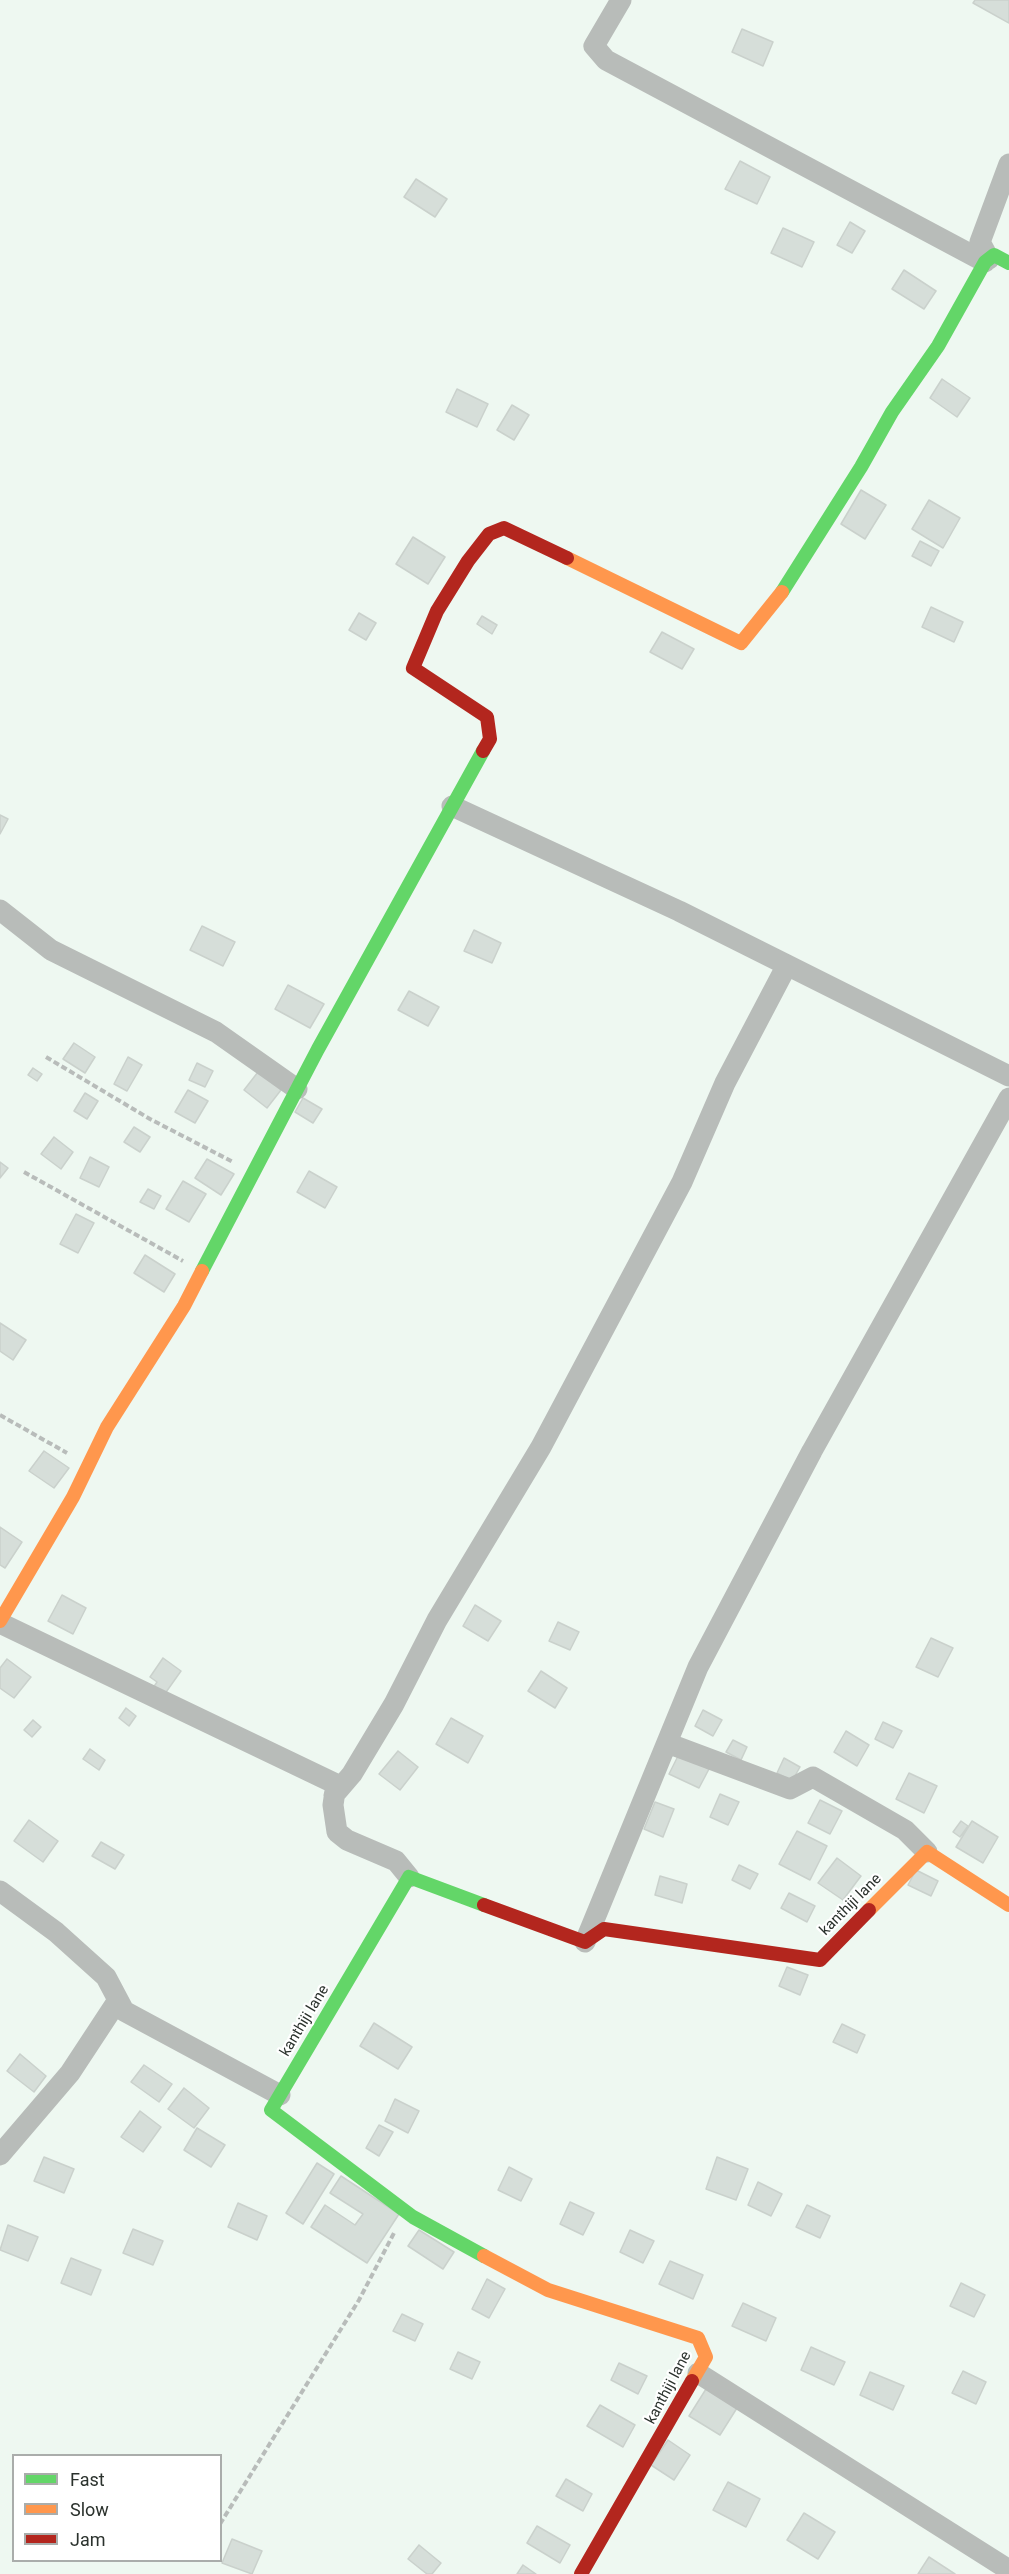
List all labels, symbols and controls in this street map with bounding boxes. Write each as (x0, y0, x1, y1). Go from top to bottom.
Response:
street label: kanthiji lane (816, 1870, 886, 1940)
street label: kanthiji lane (277, 1982, 333, 2060)
street label: kanthiji lane (642, 2349, 696, 2427)
legend (12, 2454, 222, 2562)
text: Fast (70, 2469, 105, 2490)
text: Slow (70, 2499, 109, 2520)
text: Jam (70, 2529, 106, 2550)

